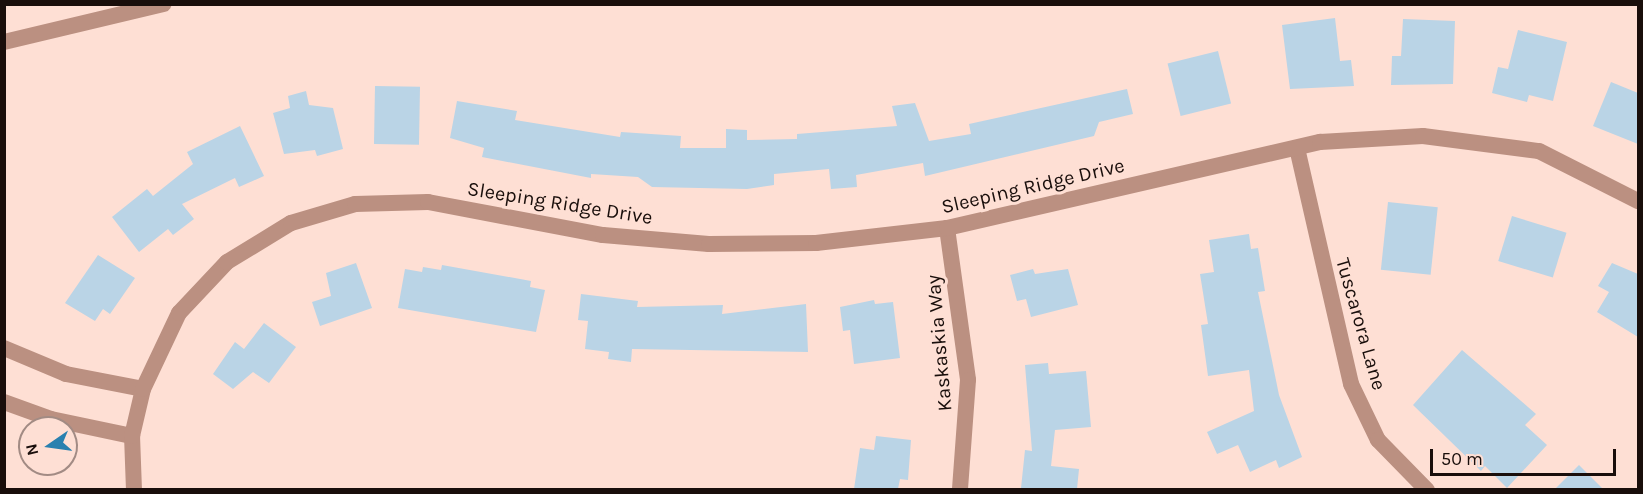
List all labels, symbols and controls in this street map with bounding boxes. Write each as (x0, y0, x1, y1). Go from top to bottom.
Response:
street label: Sleeping Ridge Drive (939, 153, 1127, 219)
street label: Sleeping Ridge Drive (466, 177, 654, 229)
street label: Tuscarora Lane (1331, 255, 1391, 393)
street label: Kaskaskia Way (921, 274, 957, 412)
north arrow (18, 416, 78, 476)
scale bar (1433, 437, 1619, 475)
text: N (21, 442, 42, 457)
text: 50 m (1441, 448, 1483, 470)

